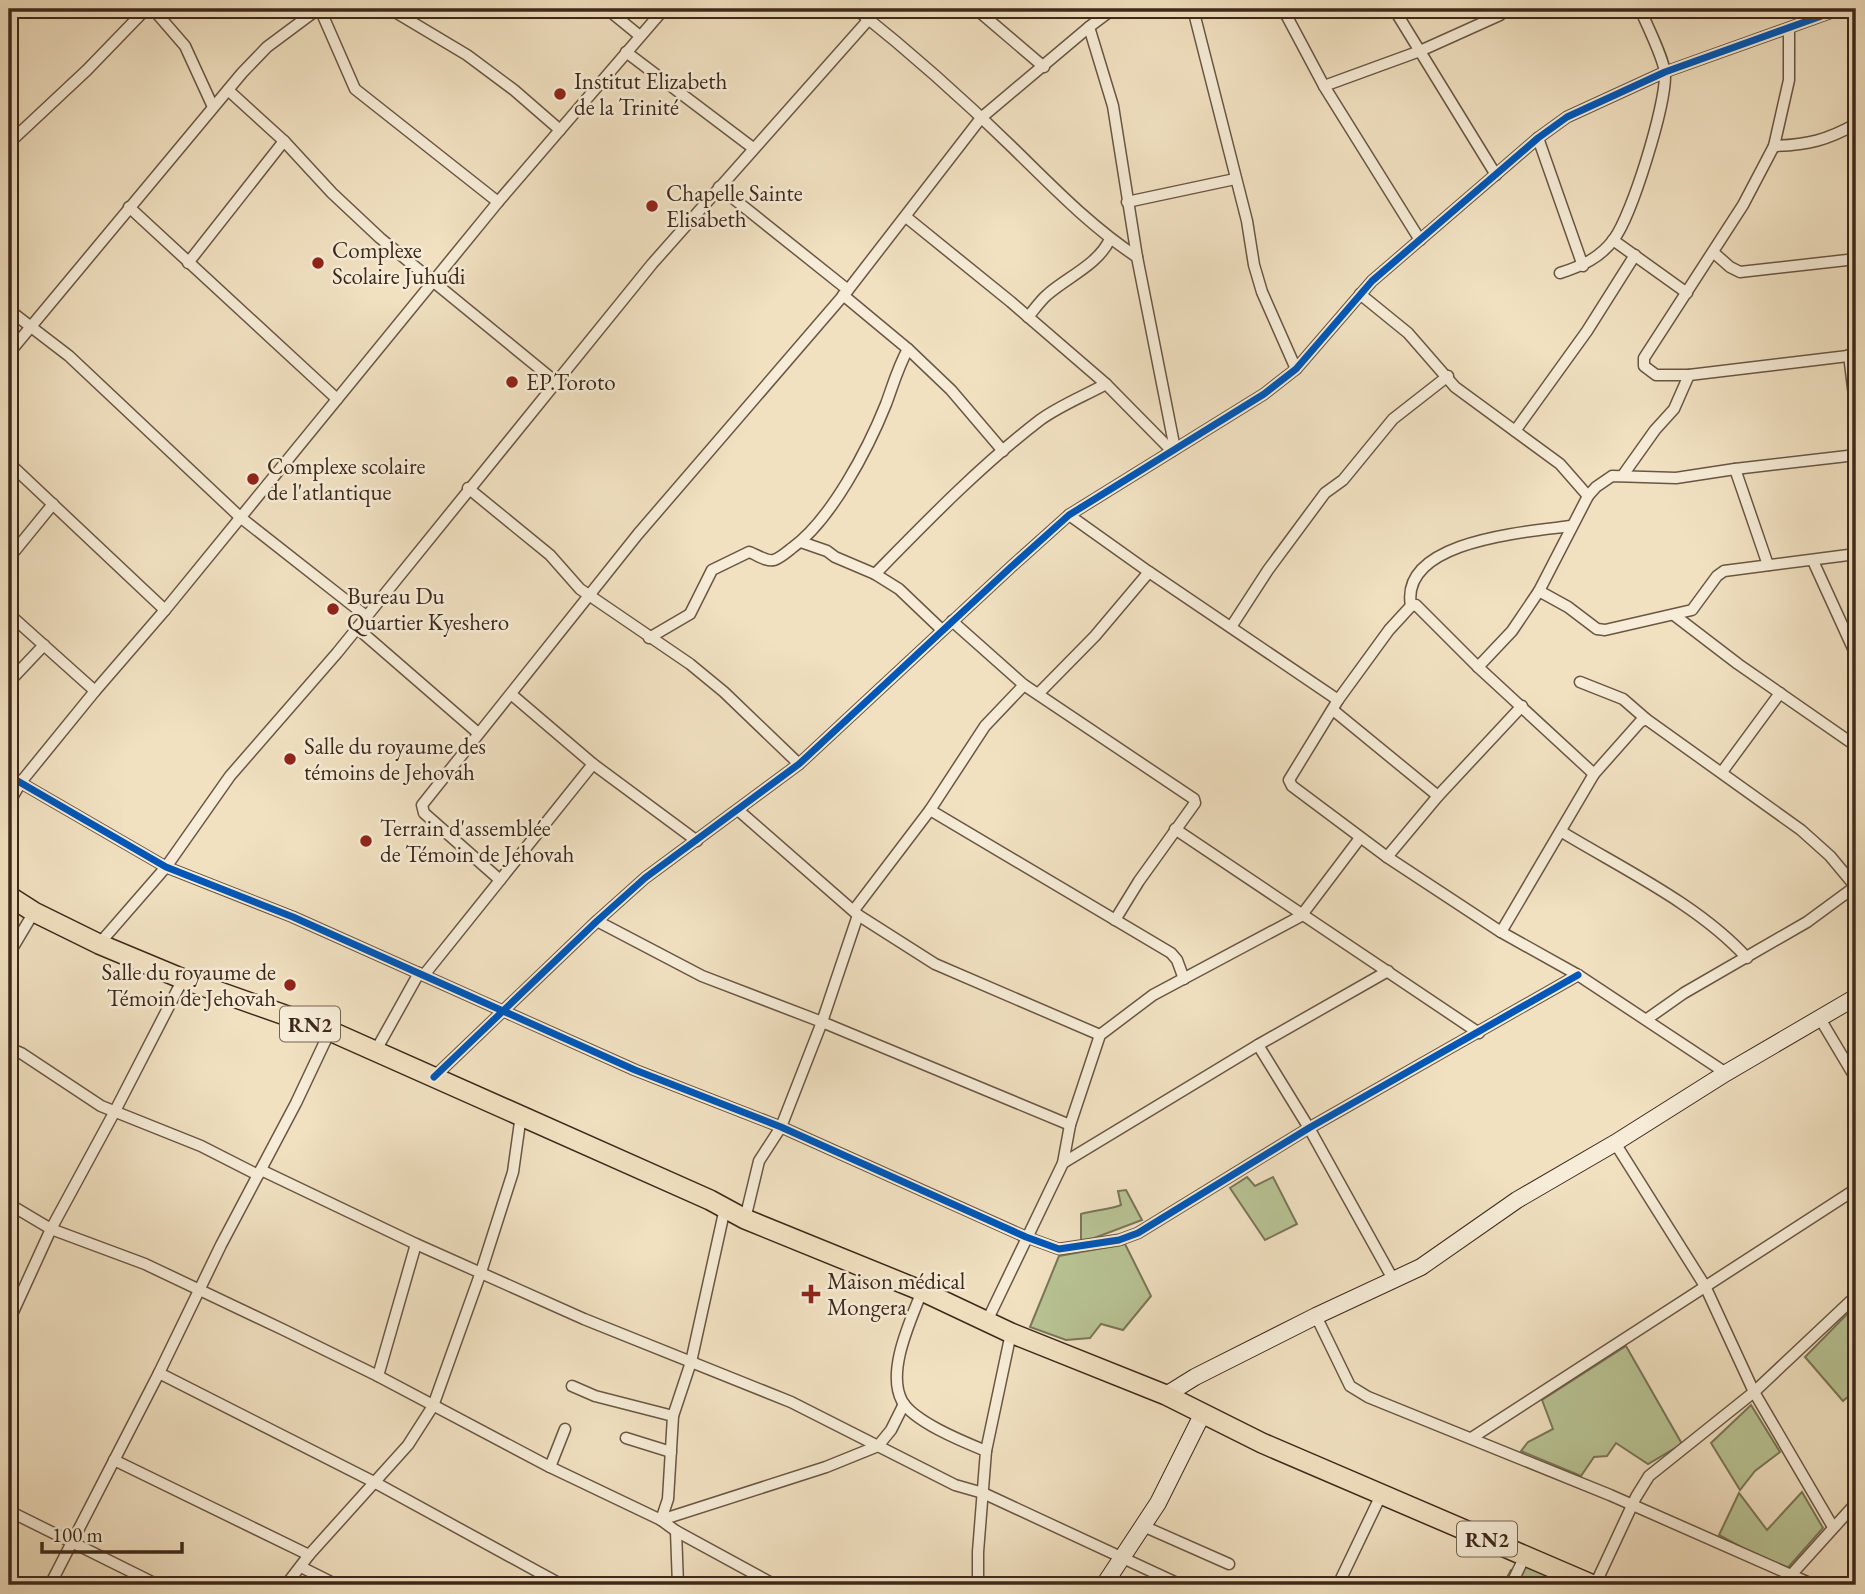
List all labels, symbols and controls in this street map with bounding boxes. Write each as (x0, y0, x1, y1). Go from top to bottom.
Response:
place label: Institut Elizabeth de la Trinité (574, 66, 727, 122)
marker: Institut Elizabeth de la Trinité (552, 86, 568, 102)
place label: Chapelle Sainte Elisabeth (666, 178, 803, 234)
marker: Chapelle Sainte Elisabeth (644, 198, 660, 214)
place label: Complexe Scolaire Juhudi (332, 235, 466, 291)
marker: Complexe Scolaire Juhudi (310, 255, 326, 271)
place label: EP.Toroto (526, 367, 616, 397)
marker: EP.Toroto (504, 374, 520, 390)
place label: Complexe scolaire de l'atlantique (267, 451, 426, 507)
marker: Complexe scolaire de l'atlantique (245, 471, 261, 487)
place label: Bureau Du Quartier Kyeshero (347, 581, 509, 637)
marker: Bureau Du Quartier Kyeshero (325, 601, 341, 617)
place label: Salle du royaume des témoins de Jehovah (304, 731, 486, 787)
marker: Salle du royaume des témoins de Jehovah (282, 751, 298, 767)
place label: Terrain d'assemblée de Témoin de Jehovah (380, 813, 575, 869)
marker: Terrain d'assemblée de Témoin de Jehovah (358, 833, 374, 849)
place label: Salle du royaume de Témoin de Jehovah (102, 957, 276, 1013)
marker: Salle du royaume de Témoin de Jehovah (282, 977, 298, 993)
road number: RN2 (280, 1006, 340, 1042)
place label: Maison médical Mongera (827, 1266, 966, 1322)
marker: Maison médical Mongera (801, 1284, 821, 1304)
scale bar (42, 1510, 182, 1554)
text: 100 m (52, 1521, 103, 1548)
road number: RN2 (1457, 1522, 1517, 1556)

